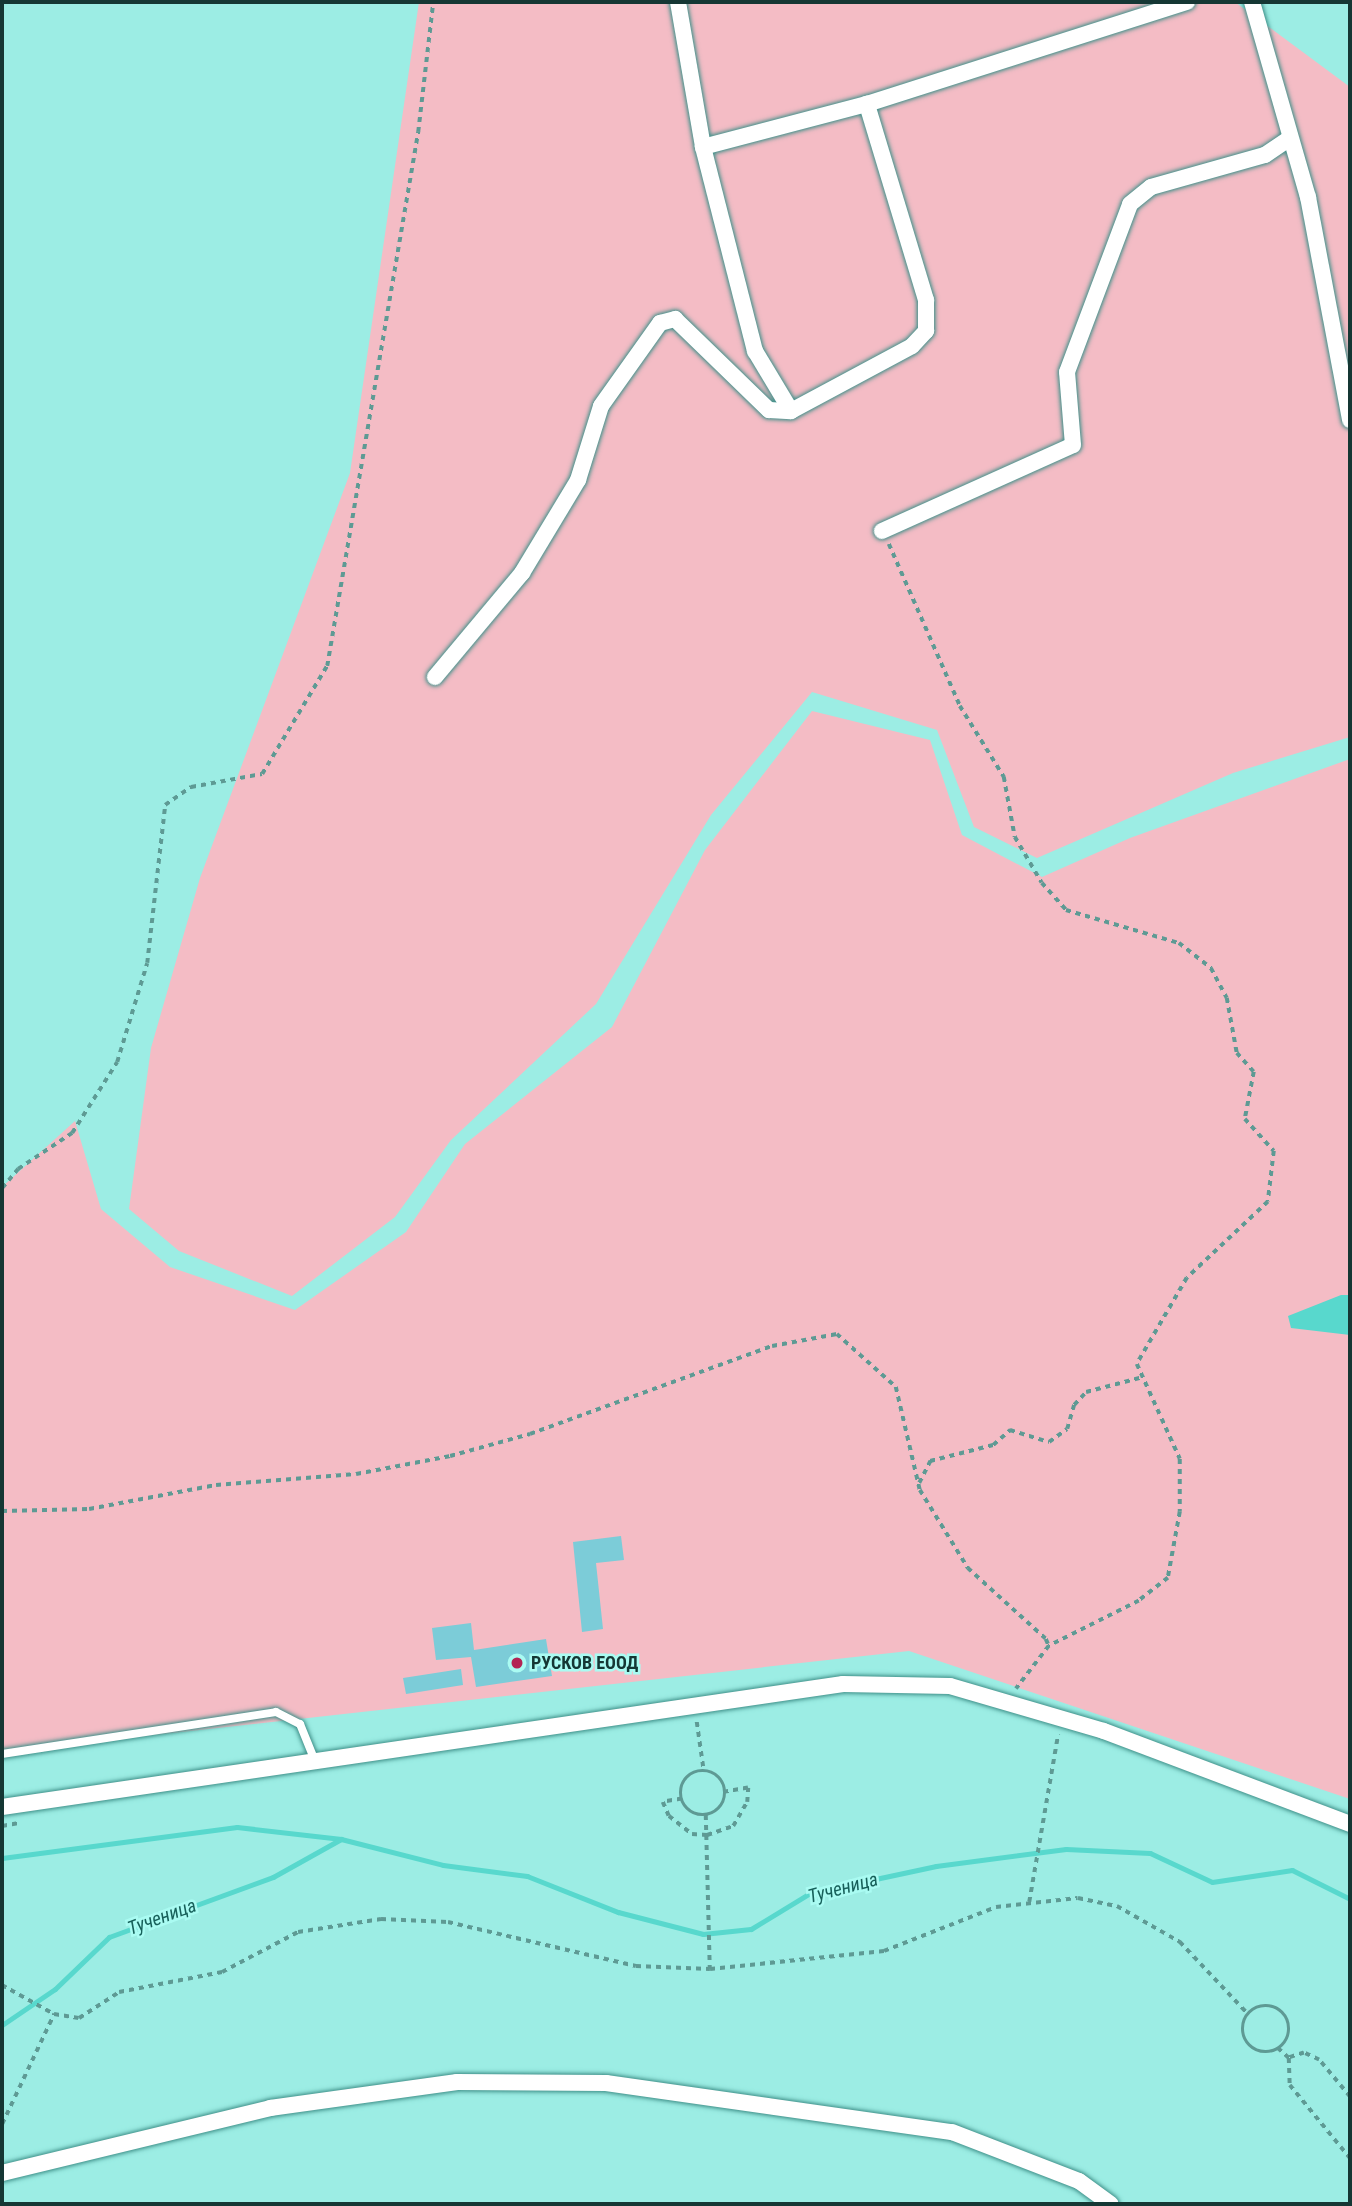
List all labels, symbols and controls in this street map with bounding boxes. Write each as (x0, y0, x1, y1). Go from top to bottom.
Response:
place label: РУСКОВ ЕООД (531, 1652, 638, 1674)
marker: РУСКОВ ЕООД (509, 1655, 525, 1671)
water label: Тученица (806, 1868, 880, 1908)
water label: Тученица (125, 1894, 199, 1940)

